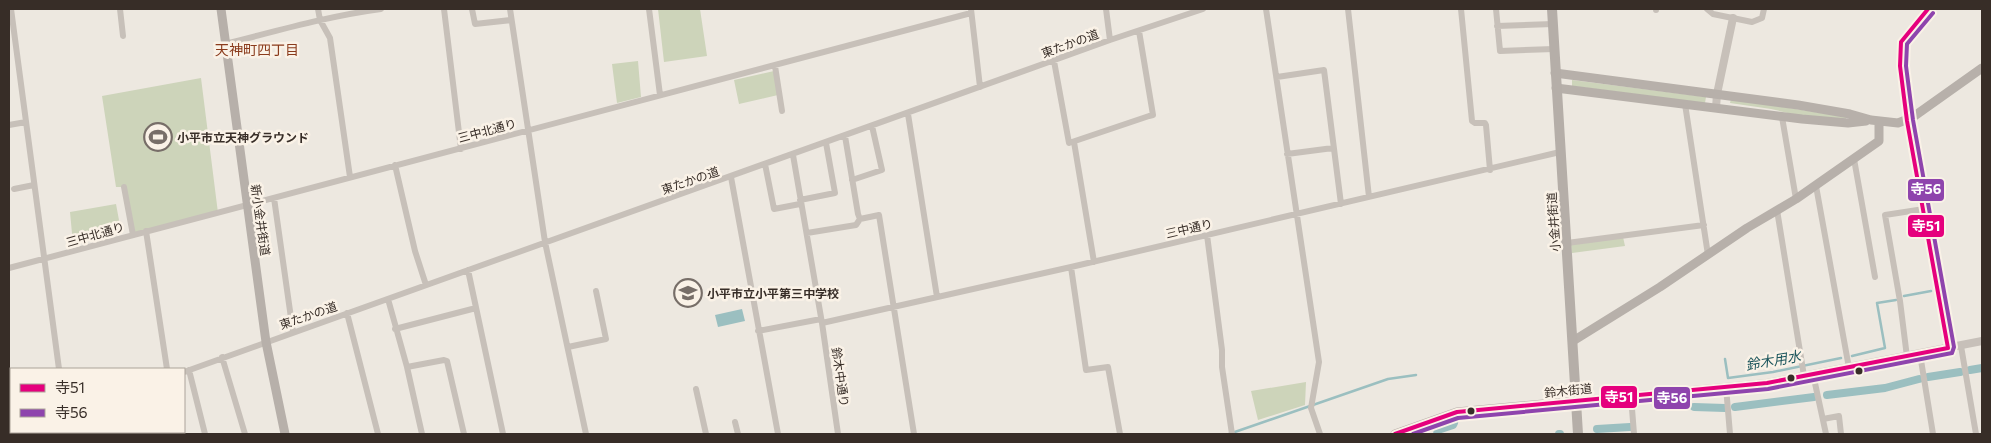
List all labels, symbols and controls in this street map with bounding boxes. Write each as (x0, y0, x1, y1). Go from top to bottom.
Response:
street label: 東たかの道 (1039, 26, 1101, 60)
district label: 天神町四丁目 (215, 41, 299, 58)
street label: 三中北通り (456, 115, 518, 145)
sports icon: 小平市立天神グラウンド (143, 122, 173, 152)
place label: 小平市立天神グラウンド (177, 130, 309, 144)
street label: 東たかの道 (659, 164, 721, 196)
line badge: 寺56 (1907, 178, 1945, 202)
text: 寺56 (1911, 180, 1942, 197)
street label: 新小金井街道 (249, 183, 273, 257)
street label: 小金井街道 (1544, 192, 1562, 252)
line badge: 寺51 (1907, 214, 1945, 238)
street label: 三中通り (1164, 216, 1214, 240)
text: 寺51 (1912, 217, 1940, 234)
street label: 三中北通り (64, 219, 126, 249)
school or university icon: 小平市立小平第三中学校 (673, 278, 703, 308)
place label: 小平市立小平第三中学校 (707, 286, 839, 300)
street label: 東たかの道 (277, 299, 339, 331)
street label: 鈴木中通り (830, 346, 852, 408)
water label: 鈴木用水 (1744, 346, 1804, 373)
unlabelled marker (1854, 366, 1864, 376)
legend (10, 368, 185, 433)
unlabelled marker (1786, 373, 1796, 383)
text: 寺51 (55, 378, 85, 396)
street label: 鈴木街道 (1543, 381, 1593, 399)
line badge: 寺51 (1600, 385, 1638, 409)
line badge: 寺56 (1653, 386, 1691, 410)
text: 寺51 (1605, 388, 1633, 405)
text: 寺56 (1657, 389, 1688, 406)
text: 寺56 (55, 403, 88, 421)
unlabelled marker (1466, 406, 1476, 416)

